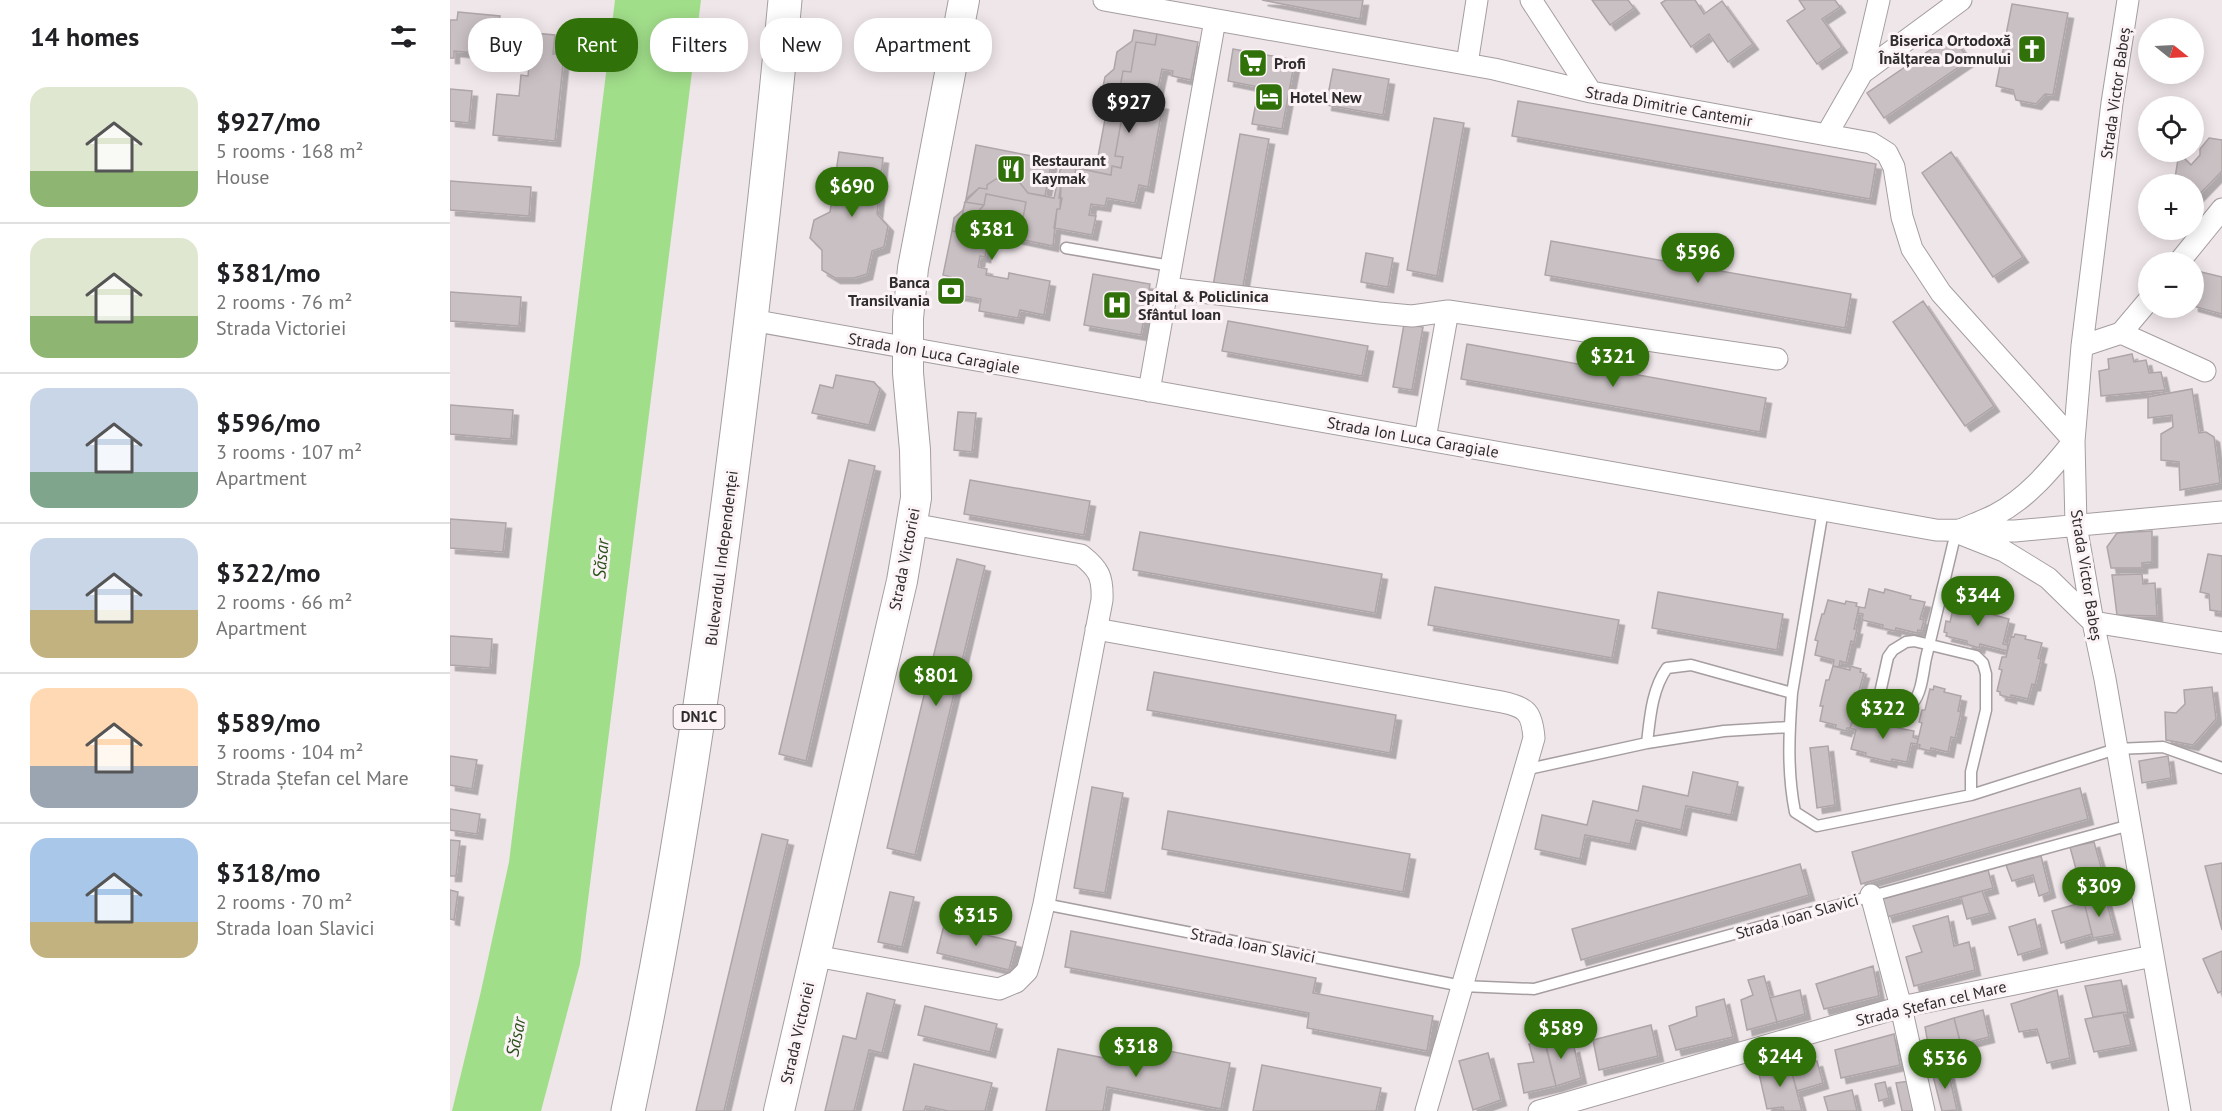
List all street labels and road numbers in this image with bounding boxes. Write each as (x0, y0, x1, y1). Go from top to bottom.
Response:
street label: Strada Victor Babeș (2096, 26, 2134, 160)
street label: Strada Dimitrie Cantemir (1584, 81, 1755, 131)
street label: Strada Ion Luca Caragiale (847, 328, 1021, 378)
street label: Strada Ion Luca Caragiale (1326, 412, 1500, 462)
street label: Bulevardul Independenței (700, 469, 742, 647)
street label: Strada Victoriei (884, 506, 924, 612)
street label: Strada Victor Babeș (2067, 508, 2107, 642)
road number: DN1C (674, 705, 724, 729)
street label: Strada Ioan Slavici (1733, 889, 1861, 943)
street label: Strada Ioan Slavici (1189, 923, 1317, 967)
street label: Strada Ștefan cel Mare (1854, 976, 2008, 1030)
street label: Strada Victoriei (776, 980, 818, 1086)

